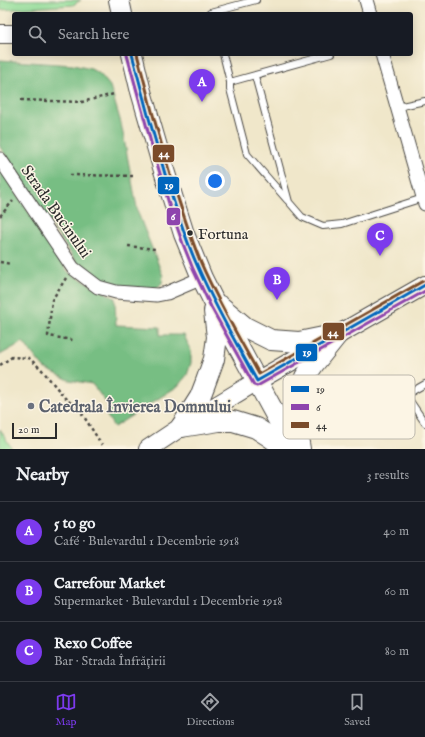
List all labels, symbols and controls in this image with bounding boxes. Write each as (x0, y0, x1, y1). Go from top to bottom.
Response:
search box (12, 12, 413, 56)
icon: search (26, 23, 48, 45)
text: Search here (58, 25, 129, 44)
pin: A (189, 69, 215, 102)
line badge: 44 (152, 144, 175, 163)
text: 44 (158, 147, 170, 161)
street label: Strada Bucinului (16, 162, 95, 263)
your location (205, 171, 225, 191)
line badge: 19 (157, 176, 180, 195)
text: 19 (165, 179, 174, 193)
line badge: 6 (166, 207, 181, 226)
text: 6 (171, 210, 177, 224)
pin: C (367, 223, 393, 256)
place label: Fortuna (198, 225, 249, 244)
marker: Fortuna (185, 228, 195, 238)
pin: B (264, 267, 290, 300)
line badge: 44 (322, 322, 345, 341)
text: 44 (327, 326, 339, 340)
line badge: 19 (295, 343, 318, 362)
text: 19 (303, 346, 312, 360)
legend (283, 375, 415, 439)
text: 19 (316, 383, 325, 397)
place label: Catedrala Învierea Domnului (39, 396, 232, 418)
marker: Catedrala Învierea Domnului (26, 401, 36, 411)
text: 6 (316, 401, 321, 415)
text: 44 (316, 419, 327, 433)
scale bar (12, 421, 57, 440)
text: 20 m (18, 423, 39, 437)
text: Nearby (16, 465, 69, 486)
text: 3 results (367, 467, 409, 484)
text: 5 to go (54, 514, 95, 533)
text: A (25, 523, 33, 540)
text: 40 m (383, 523, 409, 540)
text: Café · Bulevardul 1 Decembrie 1918 (54, 533, 239, 550)
text: Carrefour Market (54, 574, 165, 593)
text: B (25, 583, 33, 600)
text: 60 m (384, 583, 409, 600)
text: Supermarket · Bulevardul 1 Decembrie 1918 (54, 593, 282, 610)
text: Rexo Coffee (54, 634, 132, 653)
text: C (24, 643, 34, 660)
text: 80 m (385, 643, 409, 660)
text: Bar · Strada Înfrățirii (54, 653, 166, 670)
tab: Map (55, 691, 77, 729)
tab: Directions (187, 691, 234, 729)
tab: Saved (344, 691, 370, 729)

